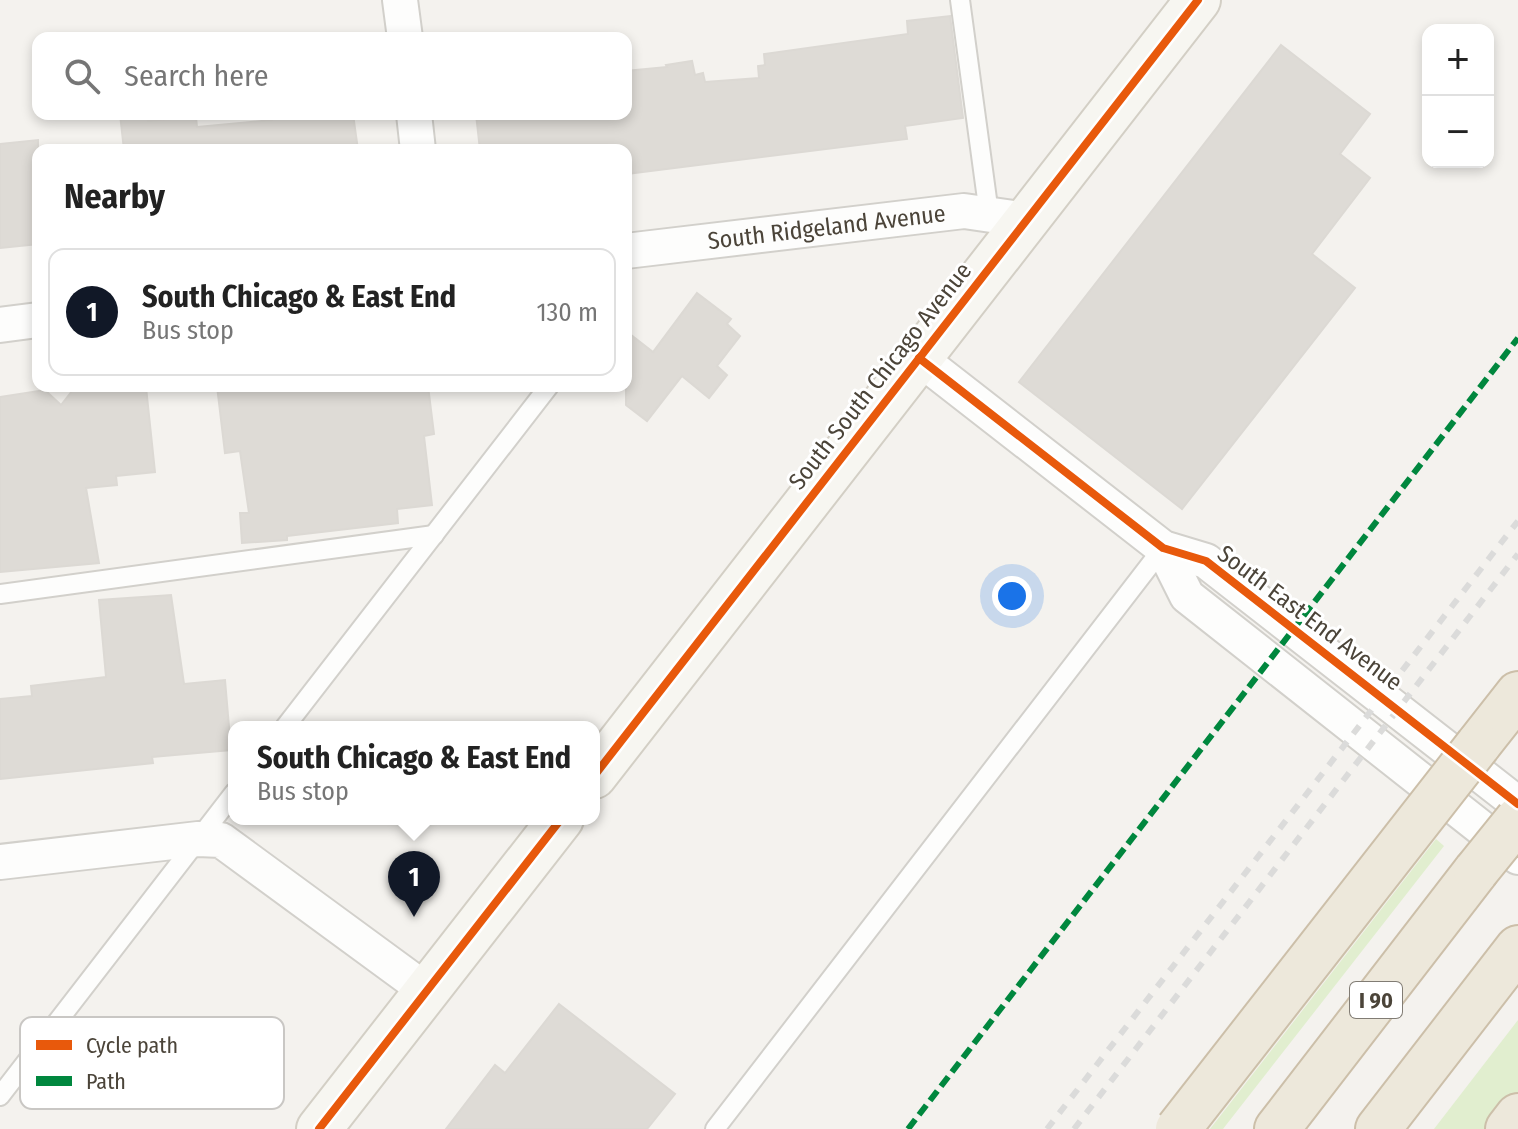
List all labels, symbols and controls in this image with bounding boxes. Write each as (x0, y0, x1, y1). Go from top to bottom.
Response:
map controls (1422, 24, 1494, 168)
button: + (1422, 24, 1494, 96)
search box (32, 32, 632, 120)
icon: search (60, 54, 104, 98)
text: Search here (124, 58, 269, 94)
button: − (1422, 96, 1494, 168)
text: Nearby (64, 176, 165, 217)
street label: South Ridgeland Avenue (706, 199, 947, 255)
street label: South South Chicago Avenue (783, 257, 977, 495)
text: South Chicago & East End (142, 279, 456, 315)
text: 1 (87, 297, 98, 328)
text: 130 m (536, 297, 598, 328)
text: Bus stop (142, 315, 234, 346)
street label: South East End Avenue (1212, 539, 1408, 697)
your location (992, 576, 1032, 616)
popup (228, 721, 600, 825)
text: South Chicago & East End (257, 740, 571, 776)
text: Bus stop (257, 776, 349, 807)
pin: 1 (388, 851, 440, 917)
road number: I 90 (1350, 982, 1402, 1018)
legend (20, 1017, 284, 1109)
text: Cycle path (86, 1032, 178, 1059)
text: Path (86, 1068, 126, 1095)

